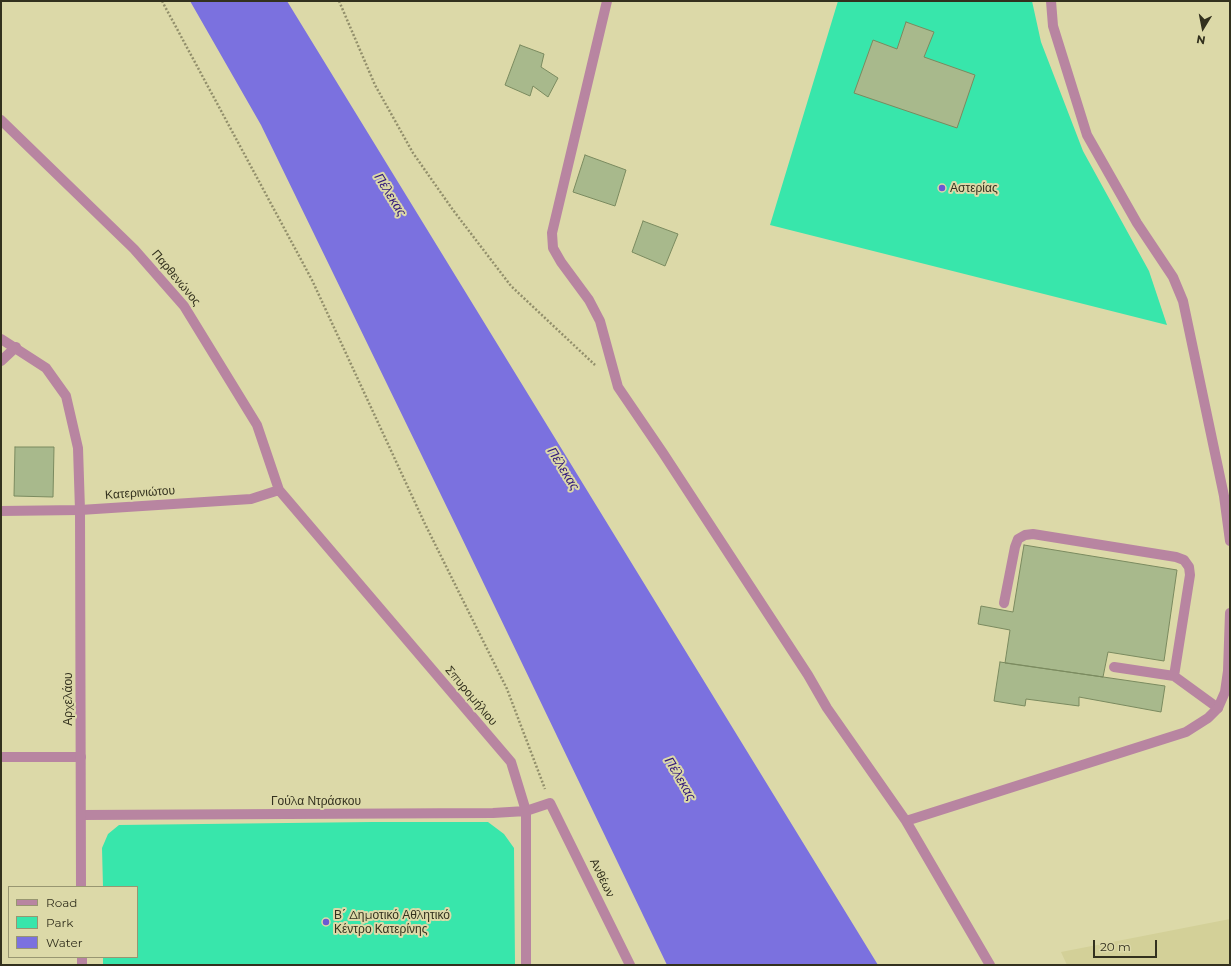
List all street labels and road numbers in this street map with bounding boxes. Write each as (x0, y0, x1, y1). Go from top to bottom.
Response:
street label: Παρθενώνος (149, 247, 203, 309)
street label: Κατερινιώτου (105, 483, 175, 503)
street label: Σπυρομήλιου (442, 663, 500, 729)
street label: Αρχελάου (61, 672, 75, 726)
street label: Γούλα Ντράσκου (271, 794, 361, 808)
street label: Ανθέων (587, 856, 617, 900)

